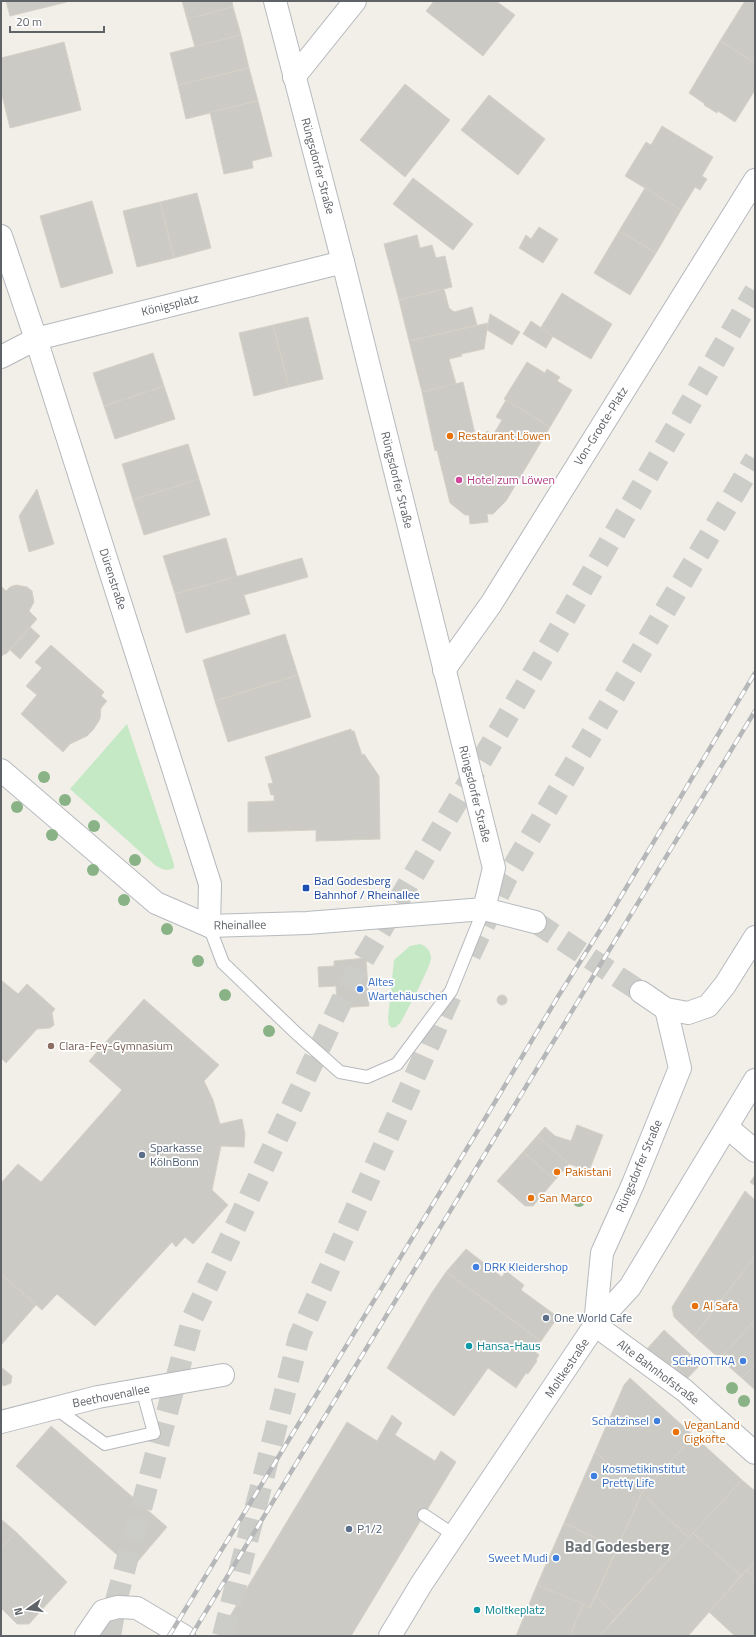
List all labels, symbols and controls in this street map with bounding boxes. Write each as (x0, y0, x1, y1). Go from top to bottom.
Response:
scale bar (10, 8, 104, 34)
text: 20 m (16, 12, 42, 31)
street label: Rüngsdorfer Straße (296, 116, 340, 216)
street label: Königsplatz (139, 288, 201, 321)
street label: Von-Groote-Platz (569, 383, 632, 469)
place label: Restaurant Löwen (458, 426, 551, 445)
street label: Rüngsdorfer Straße (376, 429, 419, 530)
marker: Restaurant Löwen (445, 431, 455, 441)
place label: Hotel zum Löwen (467, 470, 555, 489)
marker: Hotel zum Löwen (454, 475, 464, 485)
street label: Dürenstraße (95, 546, 132, 612)
street label: Rüngsdorfer Straße (454, 743, 497, 844)
place label: Bad Godesberg Bahnhof / Rheinallee (314, 871, 420, 904)
marker: Bad Godesberg Bahnhof / Rheinallee (301, 883, 311, 893)
street label: Rheinallee (214, 915, 266, 934)
place label: Altes Wartehäuschen (368, 972, 447, 1005)
marker: Altes Wartehäuschen (355, 984, 365, 994)
place label: Clara-Fey-Gymnasium (59, 1036, 173, 1055)
marker: Clara-Fey-Gymnasium (46, 1041, 56, 1051)
street label: Rüngsdorfer Straße (610, 1116, 667, 1215)
place label: Sparkasse KölnBonn (150, 1138, 202, 1171)
marker: Sparkasse KölnBonn (137, 1150, 147, 1160)
place label: Pakistani (565, 1162, 611, 1181)
marker: Pakistani (552, 1167, 562, 1177)
place label: San Marco (539, 1188, 592, 1207)
marker: San Marco (526, 1193, 536, 1203)
place label: DRK Kleidershop (484, 1257, 568, 1276)
marker: DRK Kleidershop (471, 1262, 481, 1272)
place label: Al Safa (703, 1296, 738, 1315)
marker: Al Safa (690, 1301, 700, 1311)
place label: One World Cafe (554, 1308, 632, 1327)
marker: One World Cafe (541, 1313, 551, 1323)
street label: Moltkestraße (540, 1334, 593, 1401)
street label: Alte Bahnhofstraße (613, 1334, 703, 1409)
place label: Hansa-Haus (477, 1336, 541, 1355)
marker: Hansa-Haus (464, 1341, 474, 1351)
place label: SCHROTTKA (672, 1351, 735, 1370)
marker: SCHROTTKA (738, 1356, 748, 1366)
street label: Beethovenallee (71, 1379, 151, 1412)
place label: Schatzinsel (592, 1411, 649, 1430)
place label: VeganLand Cigköfte (684, 1415, 740, 1448)
marker: Schatzinsel (652, 1416, 662, 1426)
marker: VeganLand Cigköfte (671, 1427, 681, 1437)
place label: Kosmetikinstitut Pretty Life (602, 1459, 686, 1492)
marker: Kosmetikinstitut Pretty Life (589, 1471, 599, 1481)
place label: P1/2 (357, 1519, 383, 1538)
marker: P1/2 (344, 1524, 354, 1534)
district label: Bad Godesberg (565, 1534, 670, 1558)
place label: Sweet Mudi (488, 1548, 548, 1567)
marker: Sweet Mudi (551, 1553, 561, 1563)
north arrow (8, 1589, 48, 1629)
place label: Moltkeplatz (485, 1600, 545, 1619)
marker: Moltkeplatz (472, 1605, 482, 1615)
text: N (10, 1606, 27, 1617)

